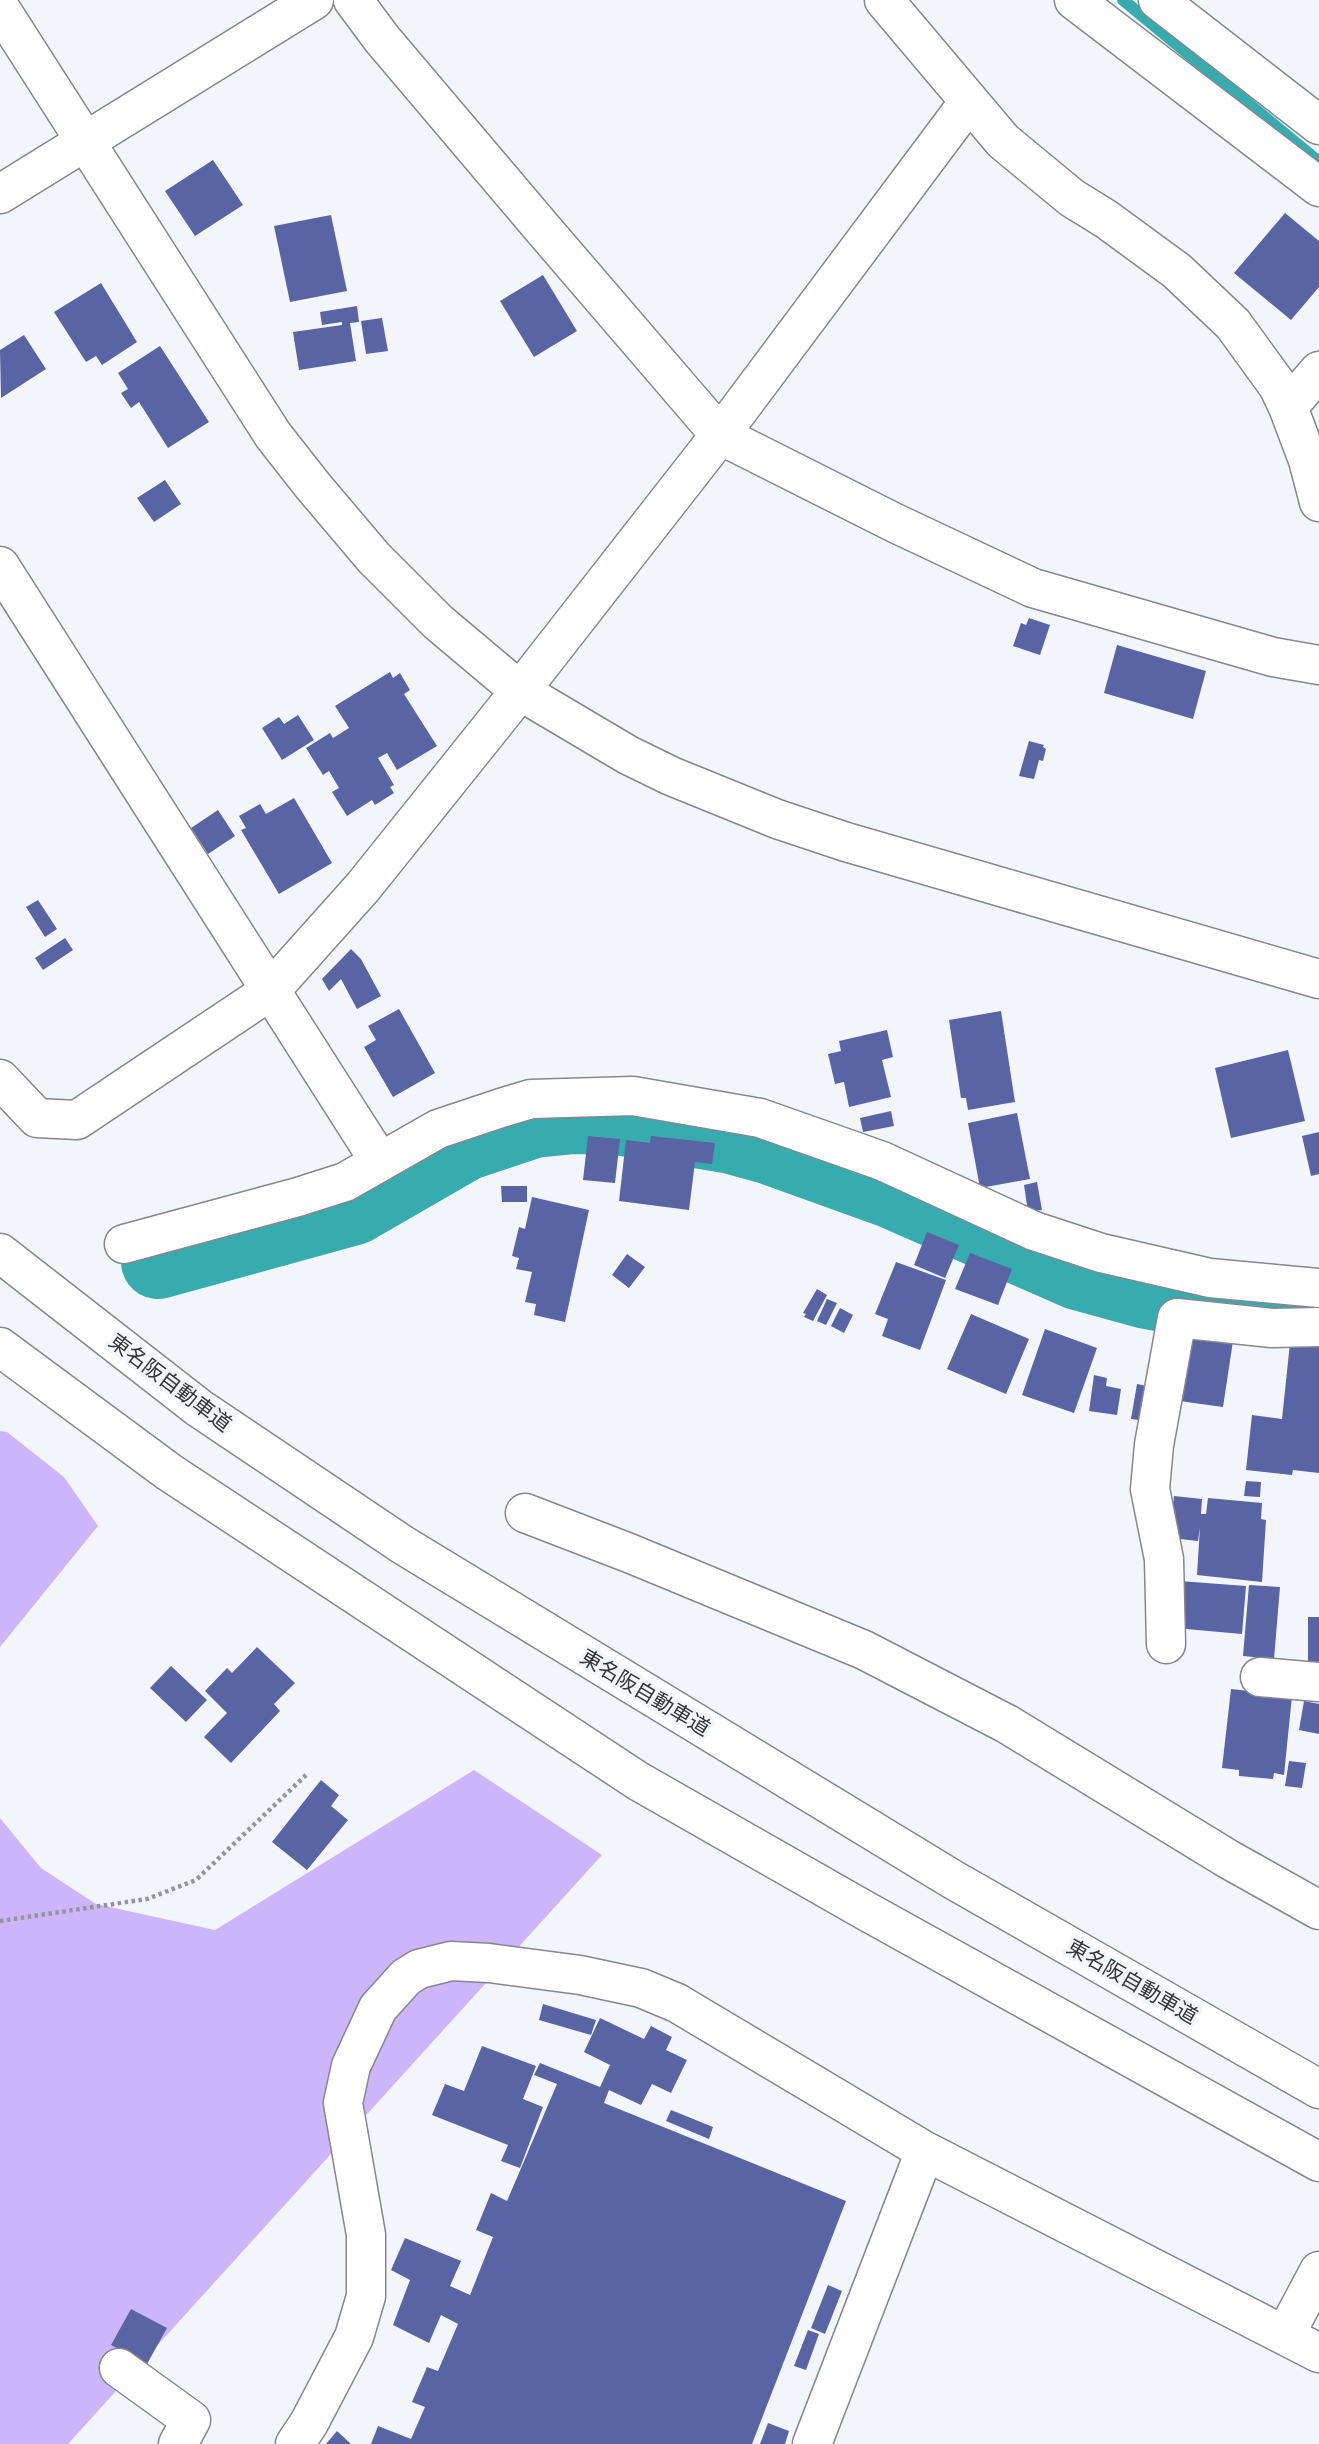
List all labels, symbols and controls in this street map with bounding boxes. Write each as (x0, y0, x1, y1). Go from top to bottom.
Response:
street label: 東名阪自動車道 (104, 1329, 236, 1437)
street label: 東名阪自動車道 (576, 1644, 714, 1742)
street label: 東名阪自動車道 (1062, 1934, 1202, 2030)

